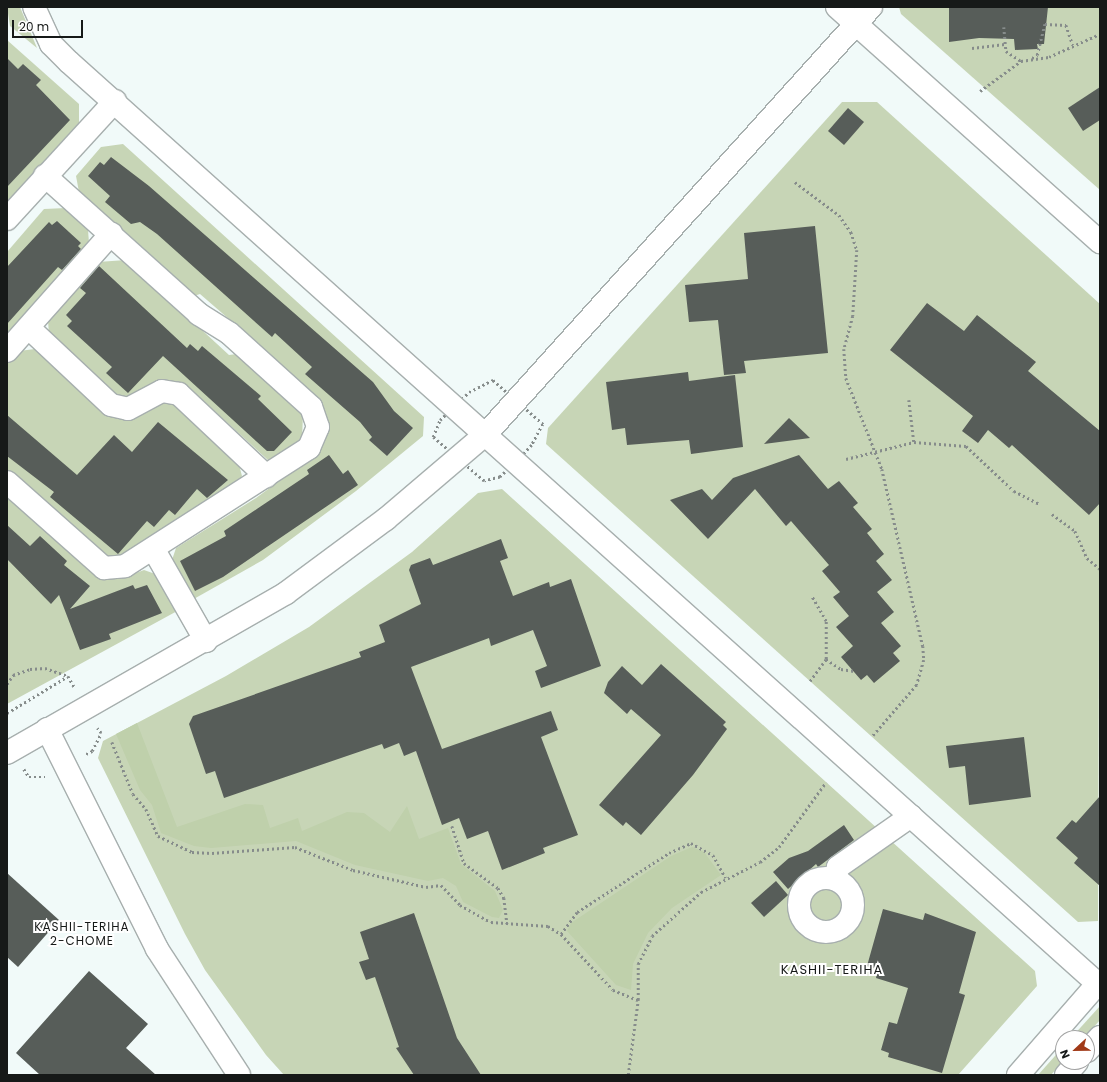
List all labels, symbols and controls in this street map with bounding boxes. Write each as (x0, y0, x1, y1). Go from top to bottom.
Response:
scale bar (14, 12, 85, 38)
text: 20 m (19, 18, 49, 35)
district label: KASHII-TERIHA 2-CHOME (34, 920, 130, 948)
district label: KASHII-TERIHA (781, 962, 883, 978)
north arrow (1055, 1030, 1095, 1070)
text: N (1056, 1047, 1074, 1061)

